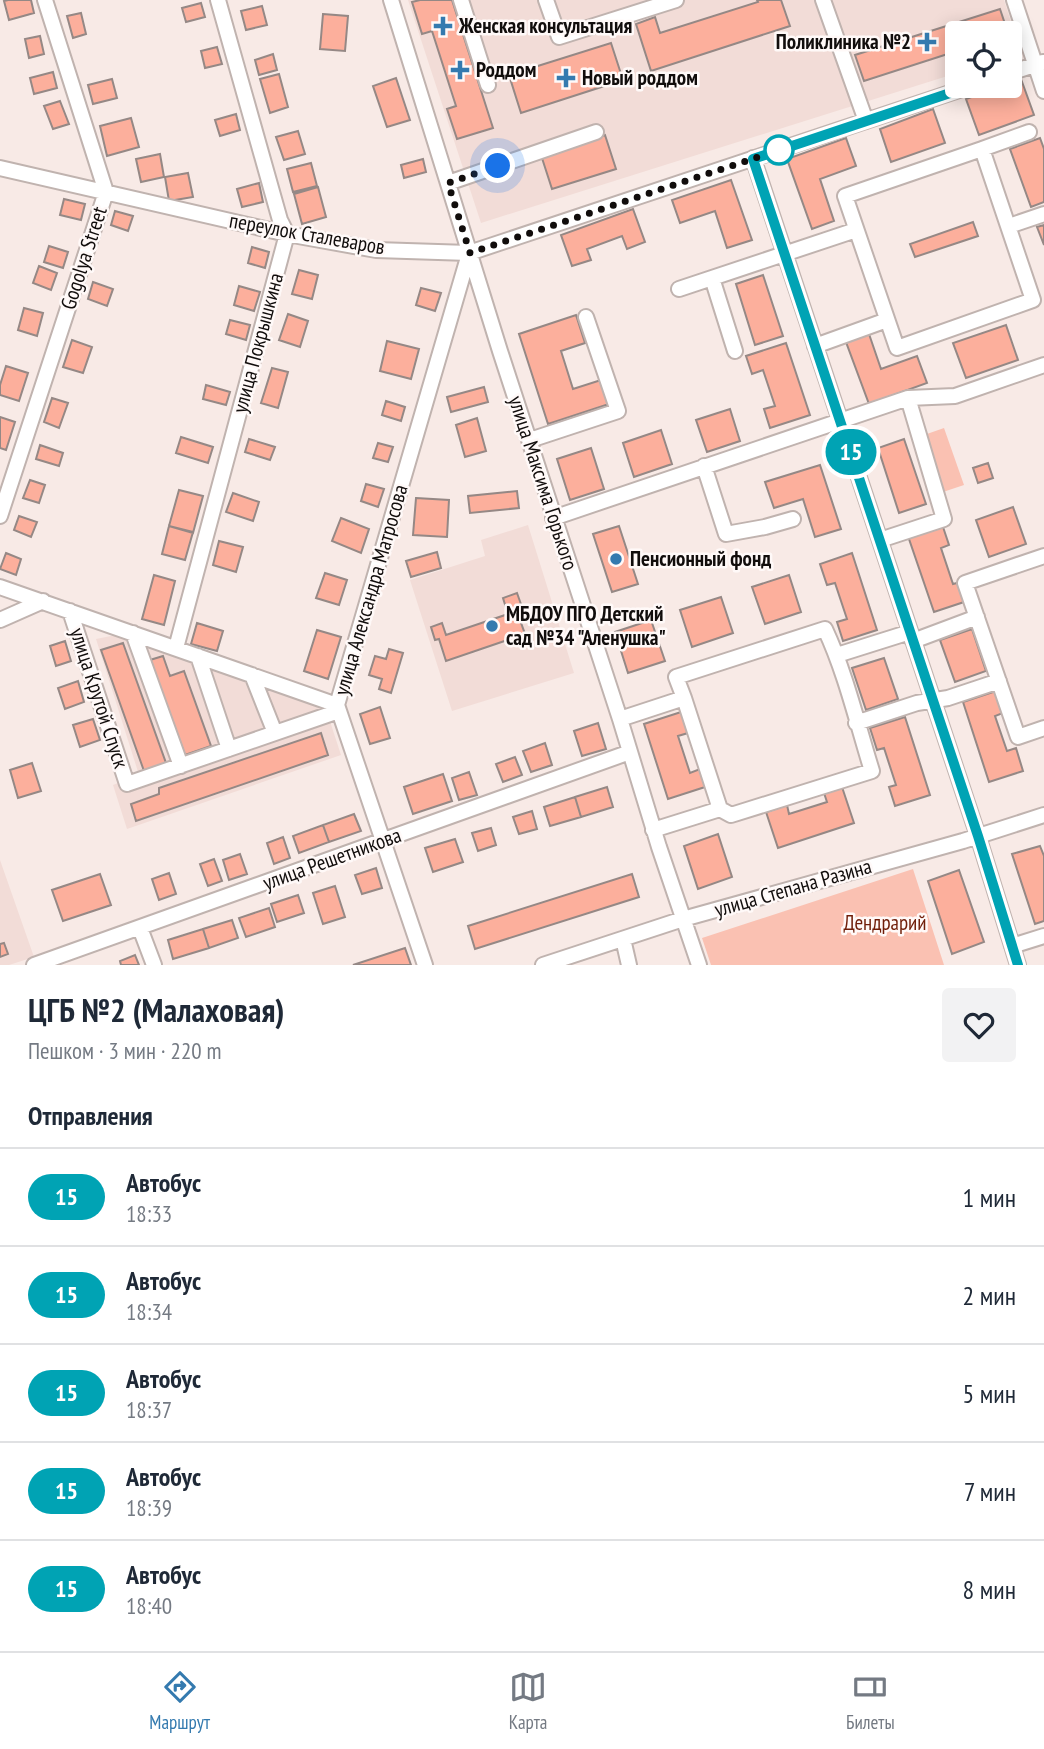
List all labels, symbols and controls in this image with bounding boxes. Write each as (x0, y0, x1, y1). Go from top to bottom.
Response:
place label: Женская консультация (458, 12, 632, 39)
marker: Женская консультация (433, 16, 453, 36)
map controls (945, 21, 1022, 98)
button: locate (945, 21, 1022, 98)
place label: Поликлиника №2 (776, 28, 911, 55)
marker: Поликлиника №2 (917, 32, 937, 52)
place label: Роддом (476, 56, 536, 83)
marker: Роддом (450, 60, 470, 80)
place label: Новый роддом (582, 64, 698, 91)
marker: Новый роддом (556, 68, 576, 88)
unlabelled marker (764, 135, 794, 165)
your location (480, 148, 515, 183)
street label: Gogolya Street (54, 203, 113, 313)
street label: переулок Сталеваров (227, 207, 387, 260)
street label: улица Покрышкина (226, 270, 289, 416)
street label: улица Максима Горького (503, 392, 584, 573)
line badge: 15 (820, 429, 882, 475)
text: 15 (840, 436, 862, 467)
street label: улица Александра Матросова (328, 481, 414, 698)
place label: Пенсионный фонд (630, 545, 771, 572)
marker: Пенсионный фонд (608, 551, 624, 567)
place label: МБДОУ ПГО Детский сад №34 "Аленушка" (506, 600, 666, 651)
marker: МБДОУ ПГО Детский сад №34 "Аленушка" (484, 618, 500, 634)
street label: улица Крутой Спуск (64, 624, 135, 771)
street label: улица Решетникова (259, 821, 405, 896)
street label: улица Степана Разина (711, 852, 874, 923)
park label: Дендрарий (843, 909, 927, 936)
text: ЦГБ №2 (Малаховая) (28, 988, 284, 1031)
button: heart (942, 988, 1016, 1062)
text: Пешком · 3 мин · 220 m (28, 1036, 221, 1065)
text: Отправления (28, 1099, 153, 1132)
text: Автобус (126, 1166, 201, 1199)
text: 15 (55, 1181, 78, 1212)
text: 1 мин (963, 1181, 1016, 1214)
text: 18:33 (126, 1199, 172, 1228)
text: Автобус (126, 1264, 201, 1297)
text: 15 (55, 1279, 78, 1310)
text: 2 мин (963, 1279, 1016, 1312)
text: 18:34 (126, 1297, 172, 1326)
text: Автобус (126, 1362, 201, 1395)
text: 15 (55, 1377, 78, 1408)
text: 5 мин (963, 1377, 1016, 1410)
text: 18:37 (126, 1395, 172, 1424)
text: Автобус (126, 1460, 201, 1493)
text: 15 (55, 1475, 78, 1506)
text: 7 мин (964, 1475, 1016, 1508)
text: 18:39 (126, 1493, 172, 1522)
text: Автобус (126, 1558, 201, 1591)
text: 15 (55, 1573, 78, 1604)
text: 8 мин (963, 1573, 1016, 1606)
text: 18:40 (126, 1591, 172, 1620)
tab: Маршрут (149, 1668, 210, 1734)
tab: Карта (509, 1668, 547, 1734)
tab: Билеты (846, 1668, 895, 1734)

